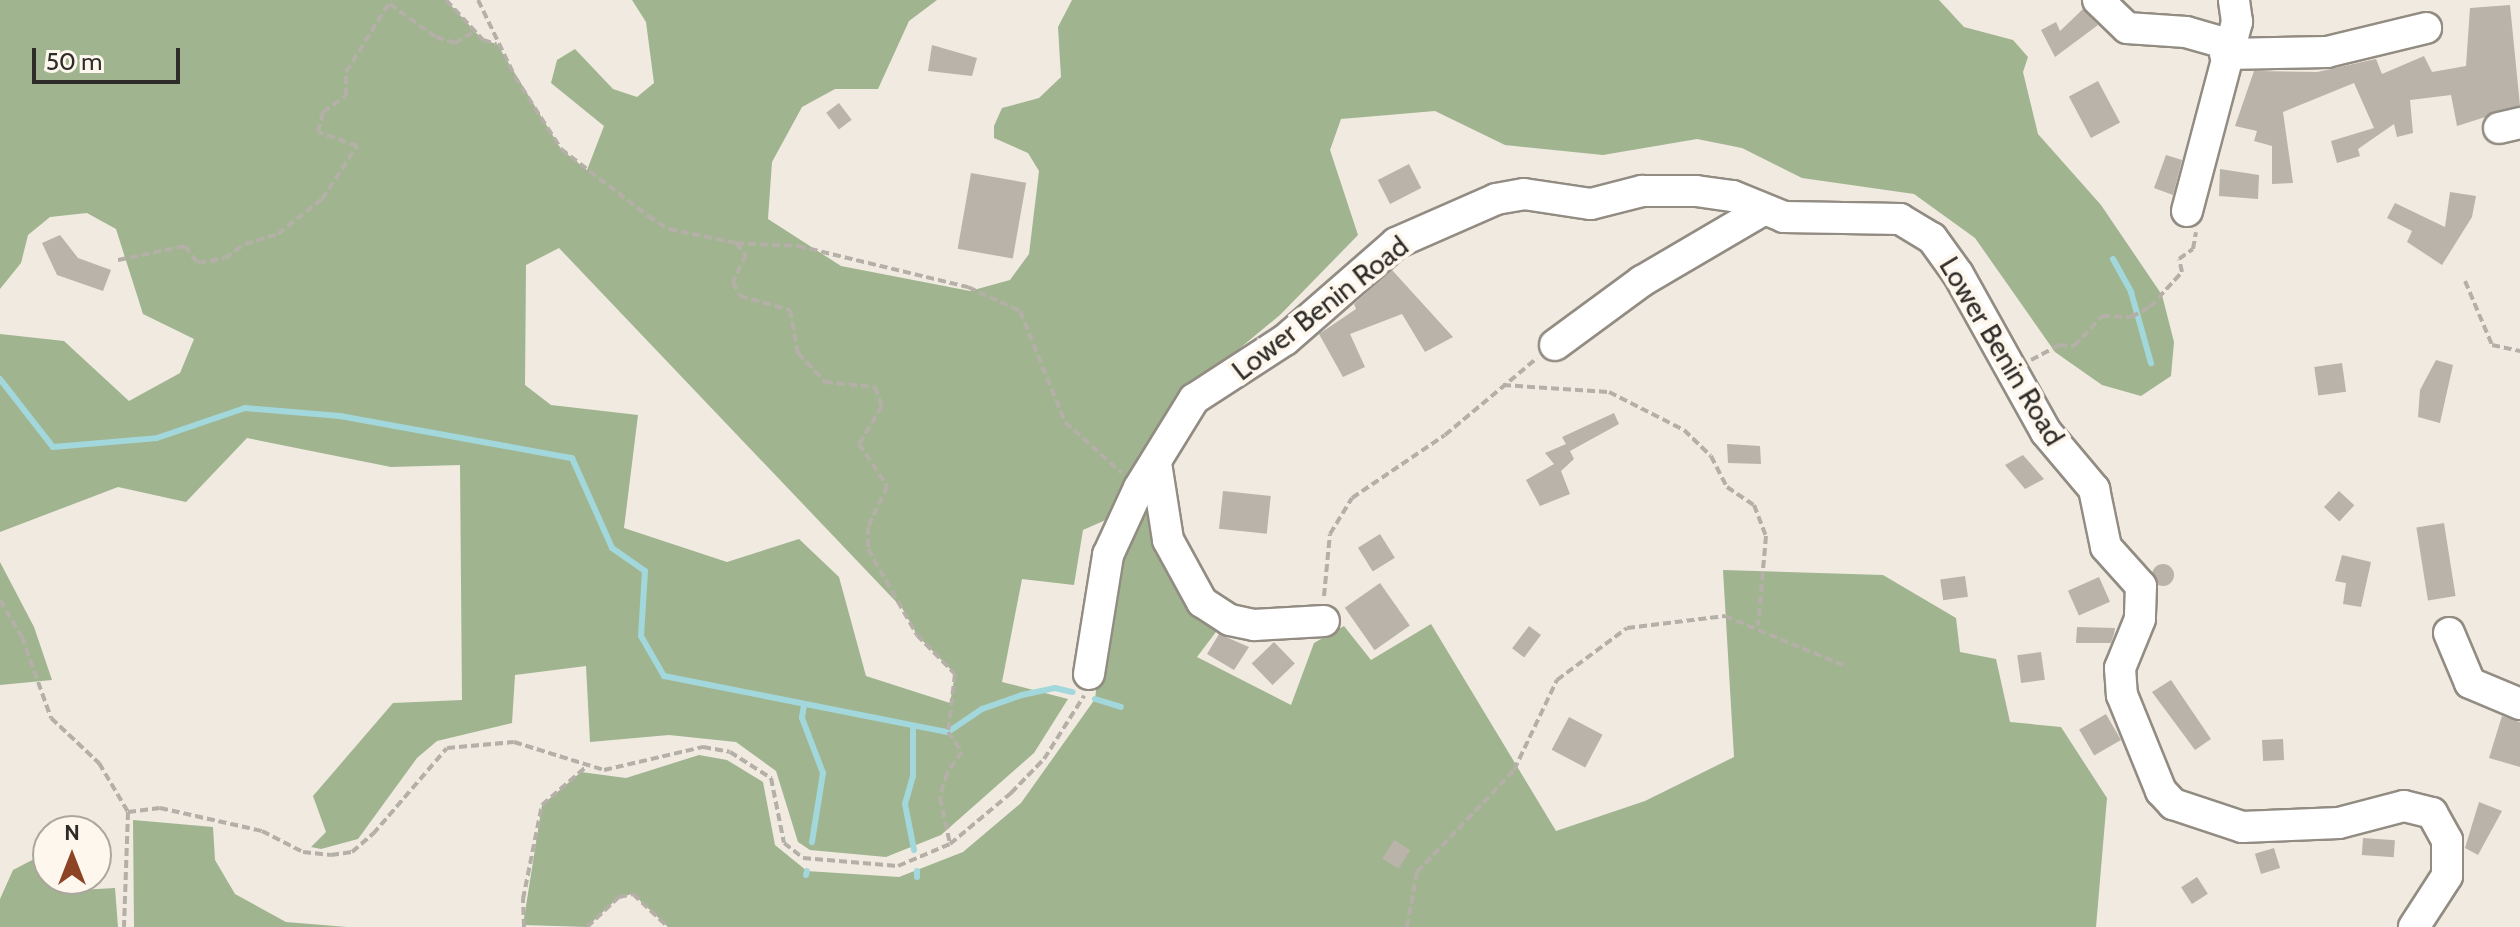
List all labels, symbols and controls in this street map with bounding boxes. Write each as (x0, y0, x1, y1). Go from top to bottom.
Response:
scale bar (36, 32, 184, 82)
text: 50 m (46, 47, 102, 76)
street label: Lower Benin Road (1225, 229, 1415, 387)
street label: Lower Benin Road (1932, 251, 2072, 451)
north arrow (32, 815, 112, 895)
text: N (64, 819, 80, 846)

